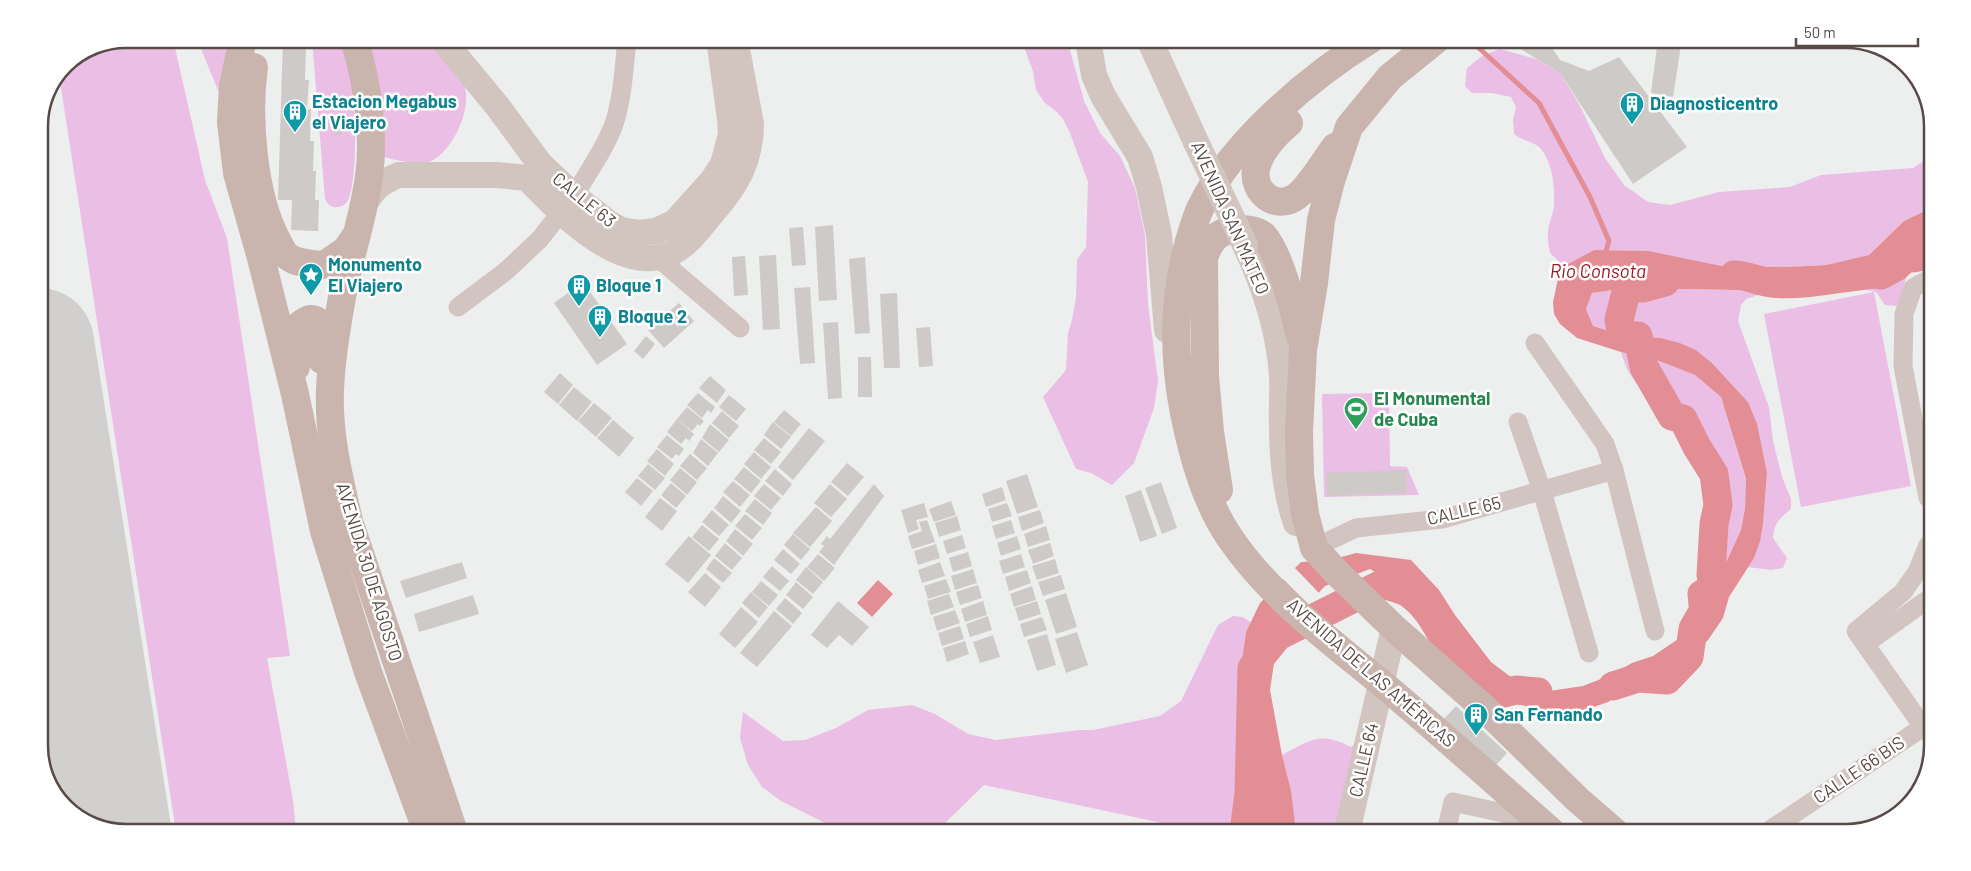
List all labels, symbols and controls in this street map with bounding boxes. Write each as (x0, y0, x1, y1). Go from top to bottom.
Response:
scale bar (1796, 15, 1918, 47)
text: 50 m (1804, 23, 1836, 41)
place label: Estacion Megabus el Viajero (312, 90, 457, 133)
building icon: Diagnosticentro (1619, 91, 1645, 125)
place label: Diagnosticentro (1650, 92, 1778, 114)
building icon: Estacion Megabus el Viajero (282, 99, 308, 133)
street label: AVENIDA SAN MATEO (1187, 138, 1275, 298)
street label: CALLE 63 (548, 167, 621, 231)
place label: Monumento El Viajero (328, 253, 422, 296)
water label: Rio Consota (1550, 259, 1646, 282)
place icon: Monumento El Viajero (298, 262, 324, 296)
building icon: Bloque 1 (566, 273, 592, 307)
place label: Bloque 1 (596, 274, 661, 296)
building icon: Bloque 2 (587, 304, 613, 338)
place label: Bloque 2 (618, 305, 687, 327)
place label: El Monumental de Cuba (1374, 387, 1490, 430)
sports icon: El Monumental de Cuba (1343, 396, 1369, 430)
street label: AVENIDA 30 DE AGOSTO (332, 480, 408, 664)
street label: CALLE 65 (1425, 491, 1503, 529)
street label: AVENIDA DE LAS AMÉRICAS (1283, 593, 1461, 752)
building icon: San Fernando (1463, 702, 1489, 736)
place label: San Fernando (1494, 703, 1603, 725)
street label: CALLE 64 (1344, 720, 1382, 799)
street label: CALLE 66 BIS (1809, 731, 1908, 808)

